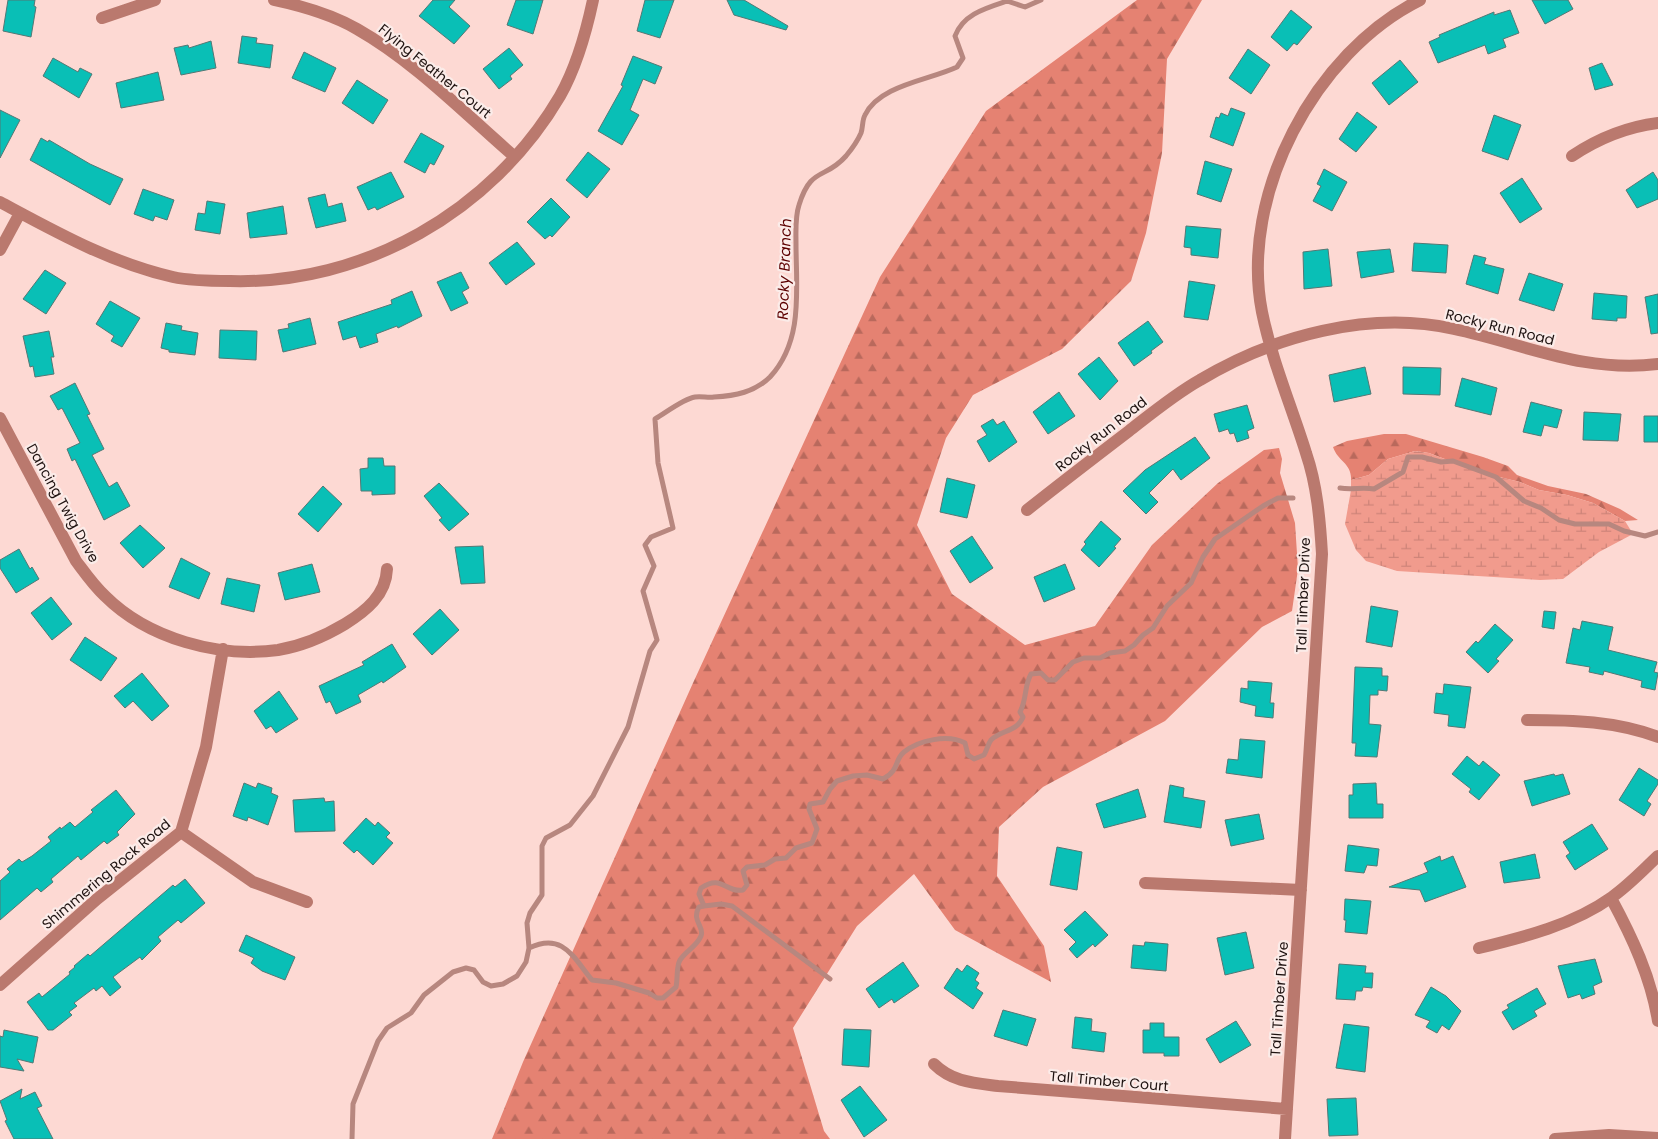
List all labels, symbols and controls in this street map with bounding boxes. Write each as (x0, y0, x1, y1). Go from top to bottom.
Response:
street label: Flying Feather Court (374, 19, 496, 123)
water label: Rocky Branch (772, 218, 796, 320)
street label: Rocky Run Road (1444, 304, 1556, 350)
street label: Rocky Run Road (1051, 392, 1151, 476)
street label: Dancing Twig Drive (22, 440, 104, 566)
street label: Tall Timber Drive (1291, 537, 1315, 653)
street label: Shimmering Rock Road (37, 814, 175, 934)
street label: Tall Timber Drive (1265, 940, 1293, 1057)
street label: Tall Timber Court (1049, 1066, 1169, 1096)

